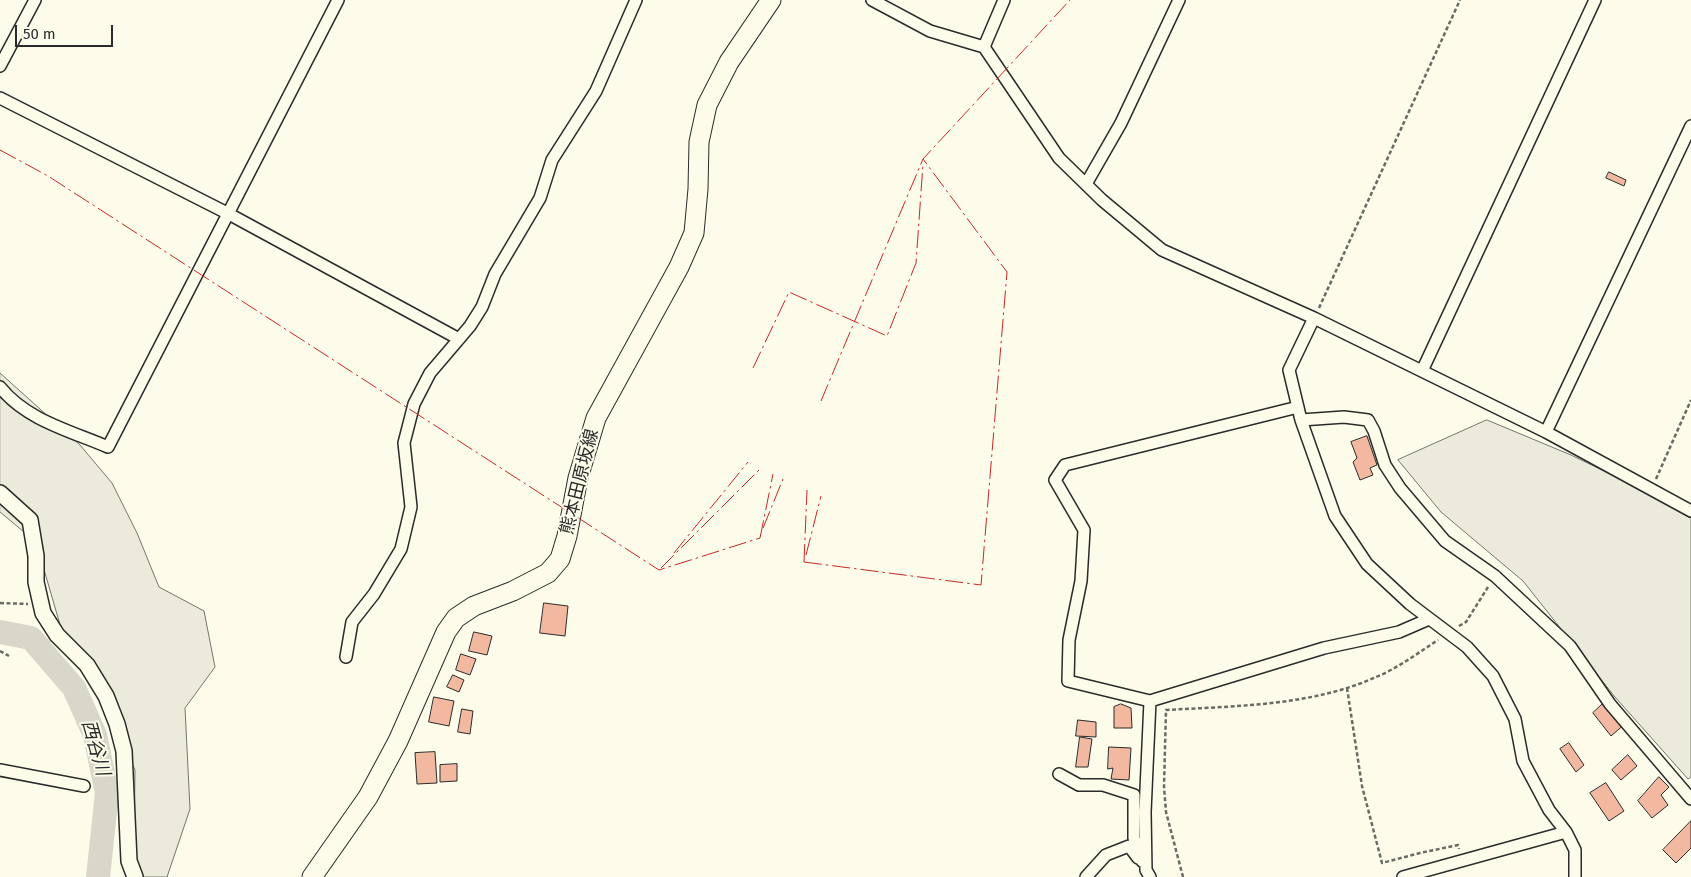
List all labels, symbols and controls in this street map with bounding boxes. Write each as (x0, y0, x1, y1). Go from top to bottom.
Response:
scale bar (18, 15, 115, 47)
text: 50 m (23, 25, 56, 43)
street label: 熊本田原坂線 (556, 427, 604, 537)
water label: 西谷川 (76, 717, 114, 779)

